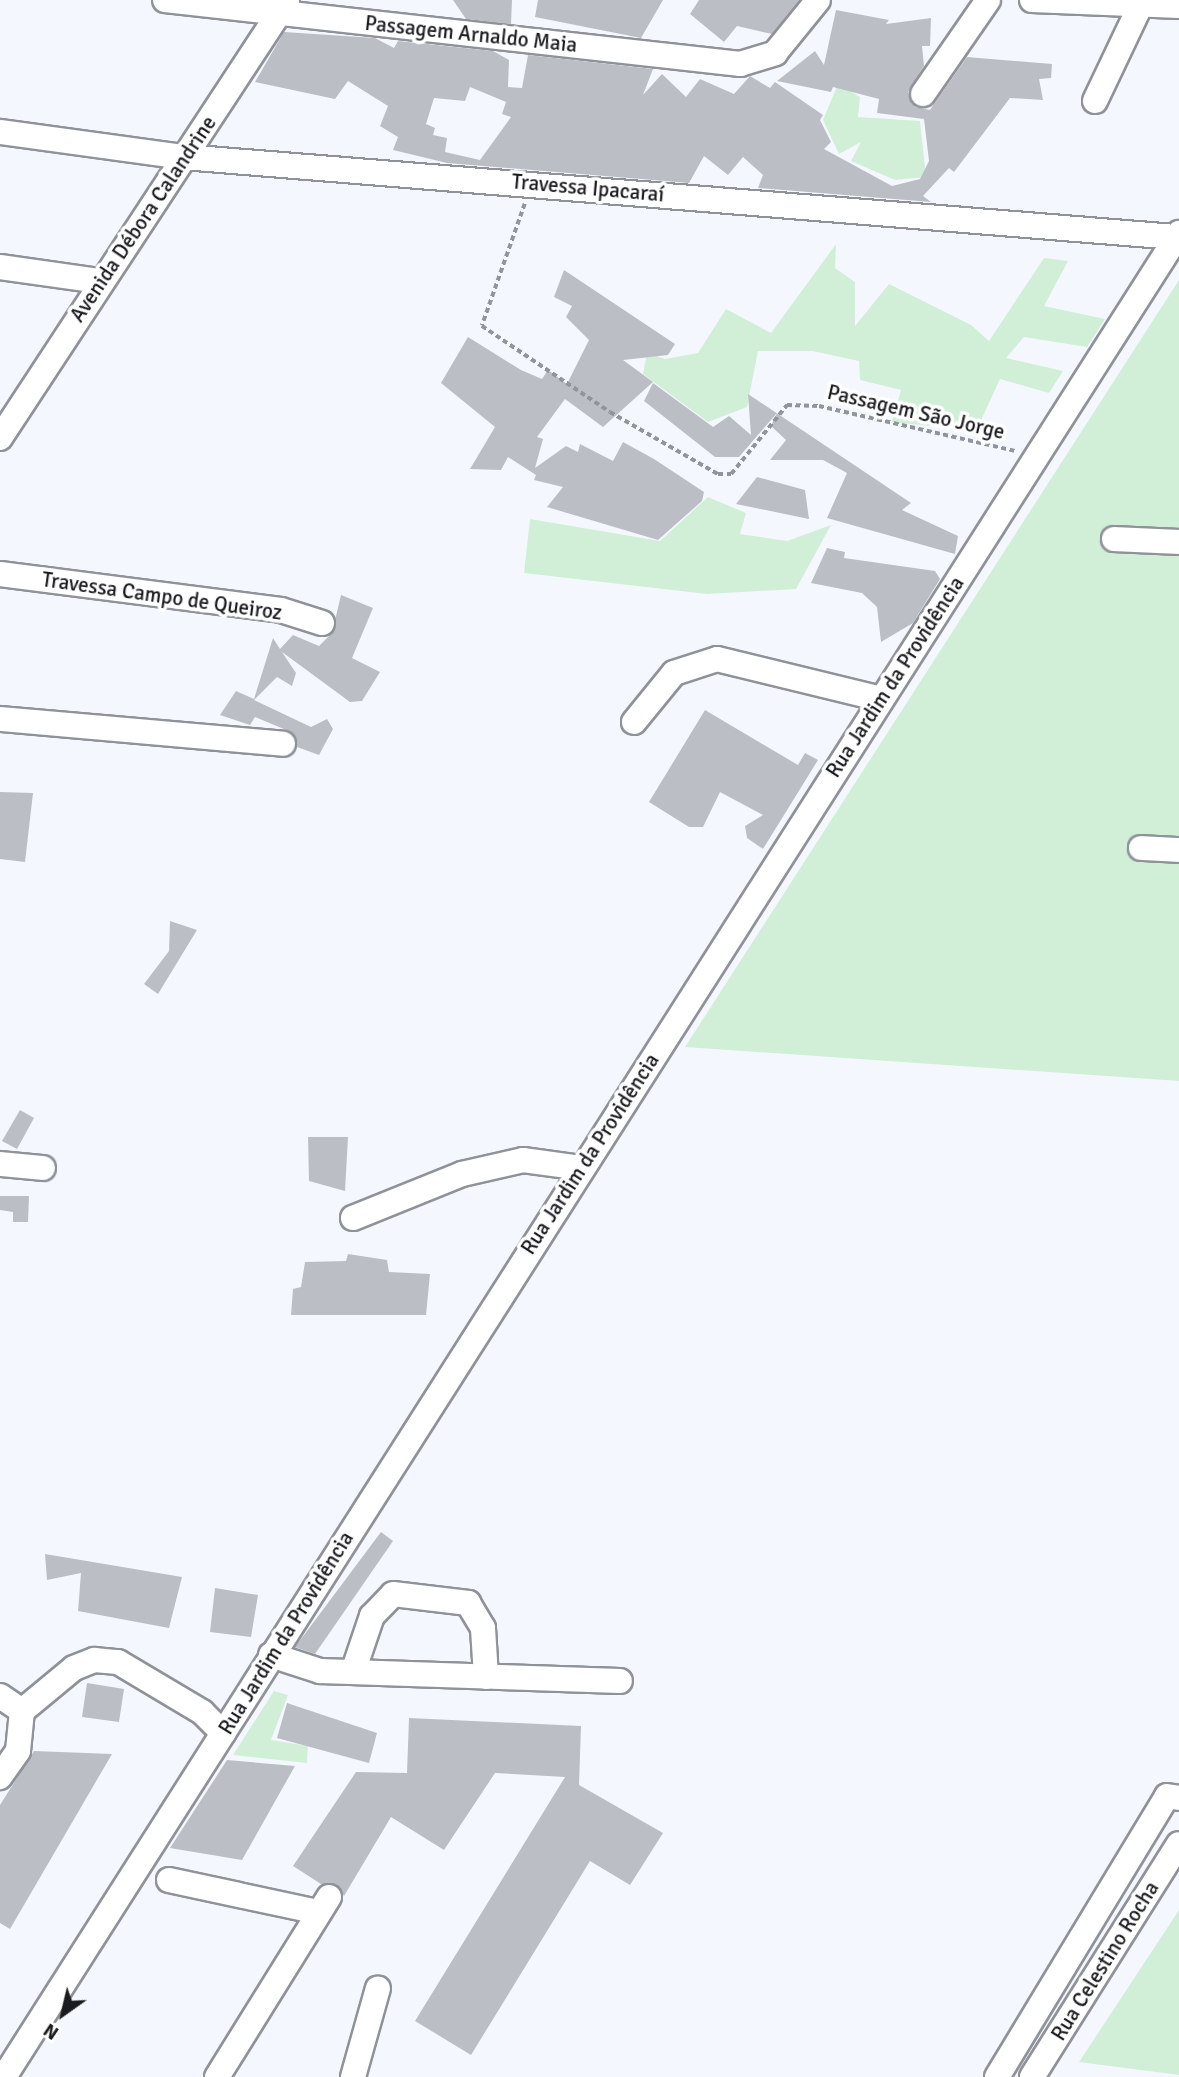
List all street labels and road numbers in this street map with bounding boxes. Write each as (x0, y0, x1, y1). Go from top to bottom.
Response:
street label: Passagem Arnaldo Maia (364, 10, 578, 58)
street label: Avenida Débora Calandrine (65, 111, 221, 327)
street label: Travessa Ipacaraí (511, 169, 665, 207)
street label: Passagem São Jorge (825, 379, 1007, 445)
street label: Travessa Campo de Queiroz (40, 567, 284, 625)
street label: Rua Jardim da Providência (821, 572, 969, 782)
street label: Rua Jardim da Providência (516, 1049, 664, 1259)
street label: Rua Jardim da Providência (213, 1527, 359, 1739)
street label: Rua Celestino Rocha (1046, 1877, 1164, 2045)

